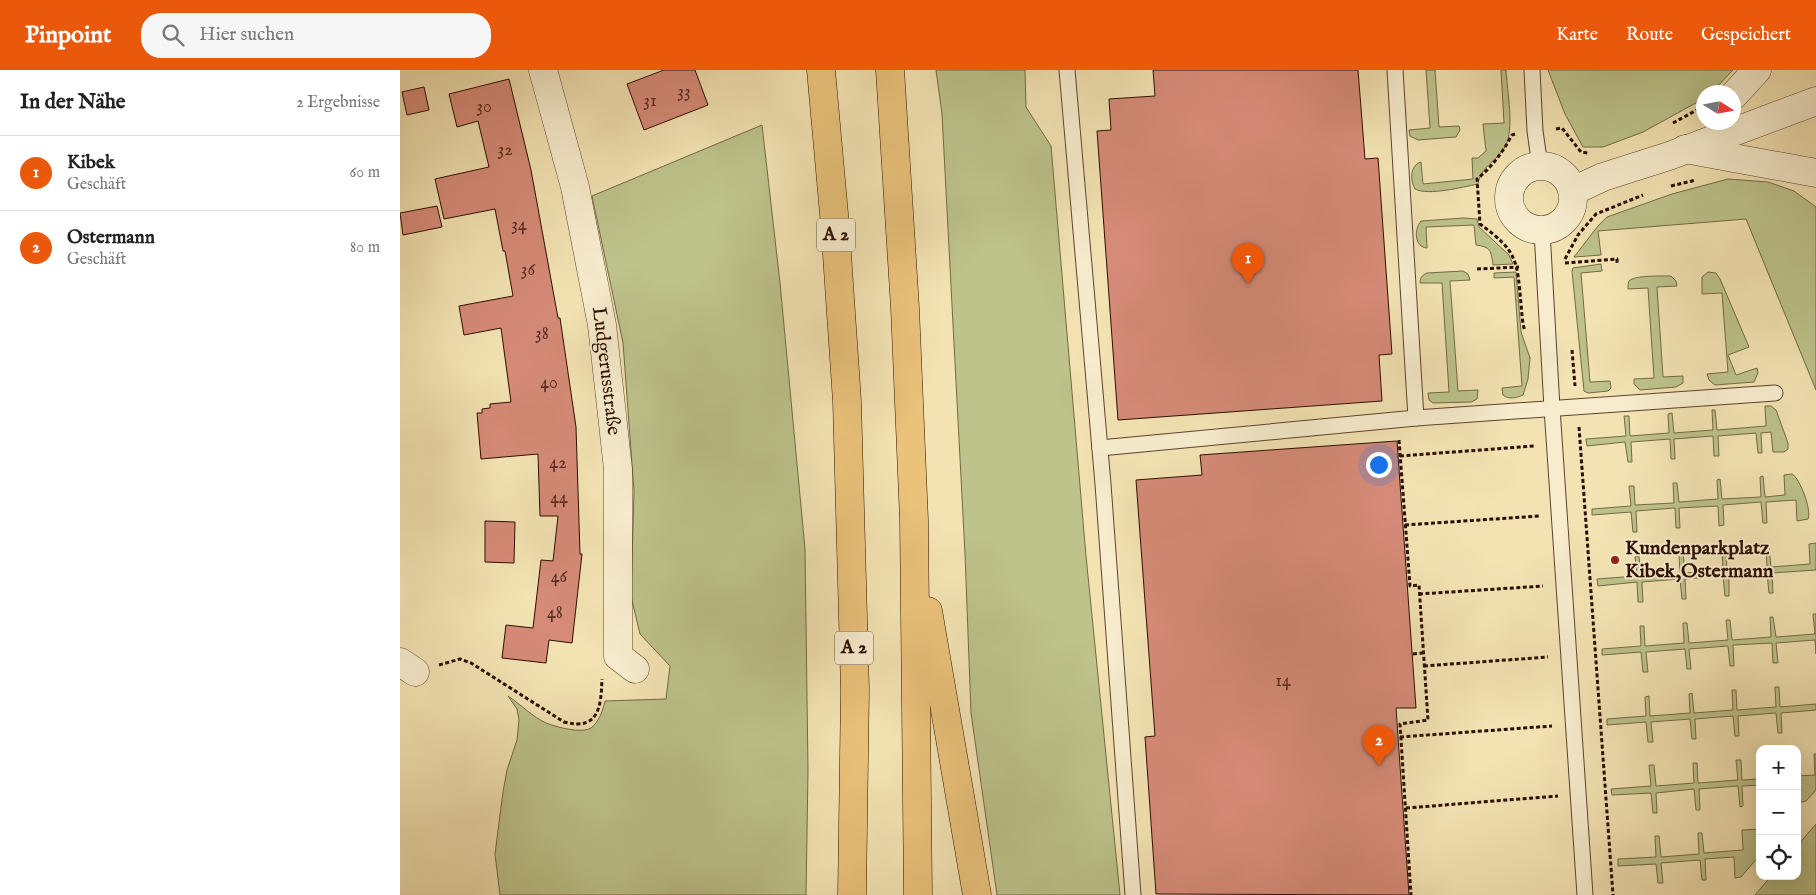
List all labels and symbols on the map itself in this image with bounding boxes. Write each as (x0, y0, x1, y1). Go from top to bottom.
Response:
house number: 33 (677, 81, 691, 104)
north arrow (1696, 85, 1741, 130)
house number: 31 (643, 90, 657, 113)
house number: 30 (476, 96, 492, 119)
house number: 32 (497, 139, 513, 162)
house number: 34 (511, 214, 527, 237)
road number: A 2 (817, 218, 855, 252)
pin: 1 (1232, 243, 1264, 284)
house number: 36 (521, 259, 536, 282)
street label: Ludgerusstraße (586, 305, 626, 437)
house number: 38 (535, 323, 549, 346)
house number: 40 (540, 372, 558, 395)
house number: 42 (549, 452, 567, 475)
your location (1366, 452, 1392, 478)
house number: 44 (550, 487, 568, 510)
place label: Kundenparkplatz Kibek,Ostermann (1625, 536, 1774, 584)
marker: Kundenparkplatz Kibek,Ostermann (1609, 554, 1621, 566)
house number: 46 (551, 566, 568, 589)
house number: 48 (547, 602, 563, 625)
road number: A 2 (835, 632, 873, 664)
house number: 14 (1275, 670, 1291, 693)
pin: 2 (1363, 725, 1395, 766)

